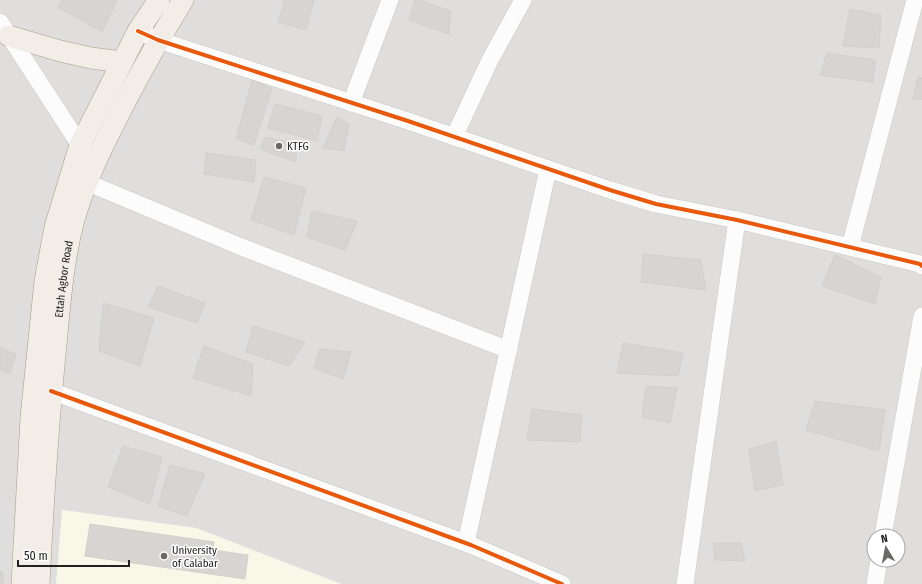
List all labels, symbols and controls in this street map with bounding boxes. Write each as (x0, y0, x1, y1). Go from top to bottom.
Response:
place label: KTFG (287, 140, 309, 153)
marker: KTFG (274, 141, 284, 151)
street label: Ettah Agbor Road (52, 239, 75, 318)
north arrow (866, 528, 906, 568)
text: N (880, 532, 889, 546)
scale bar (18, 542, 129, 568)
place label: University of Calabar (172, 544, 218, 570)
text: 50 m (24, 549, 48, 563)
marker: University of Calabar (159, 551, 169, 561)

